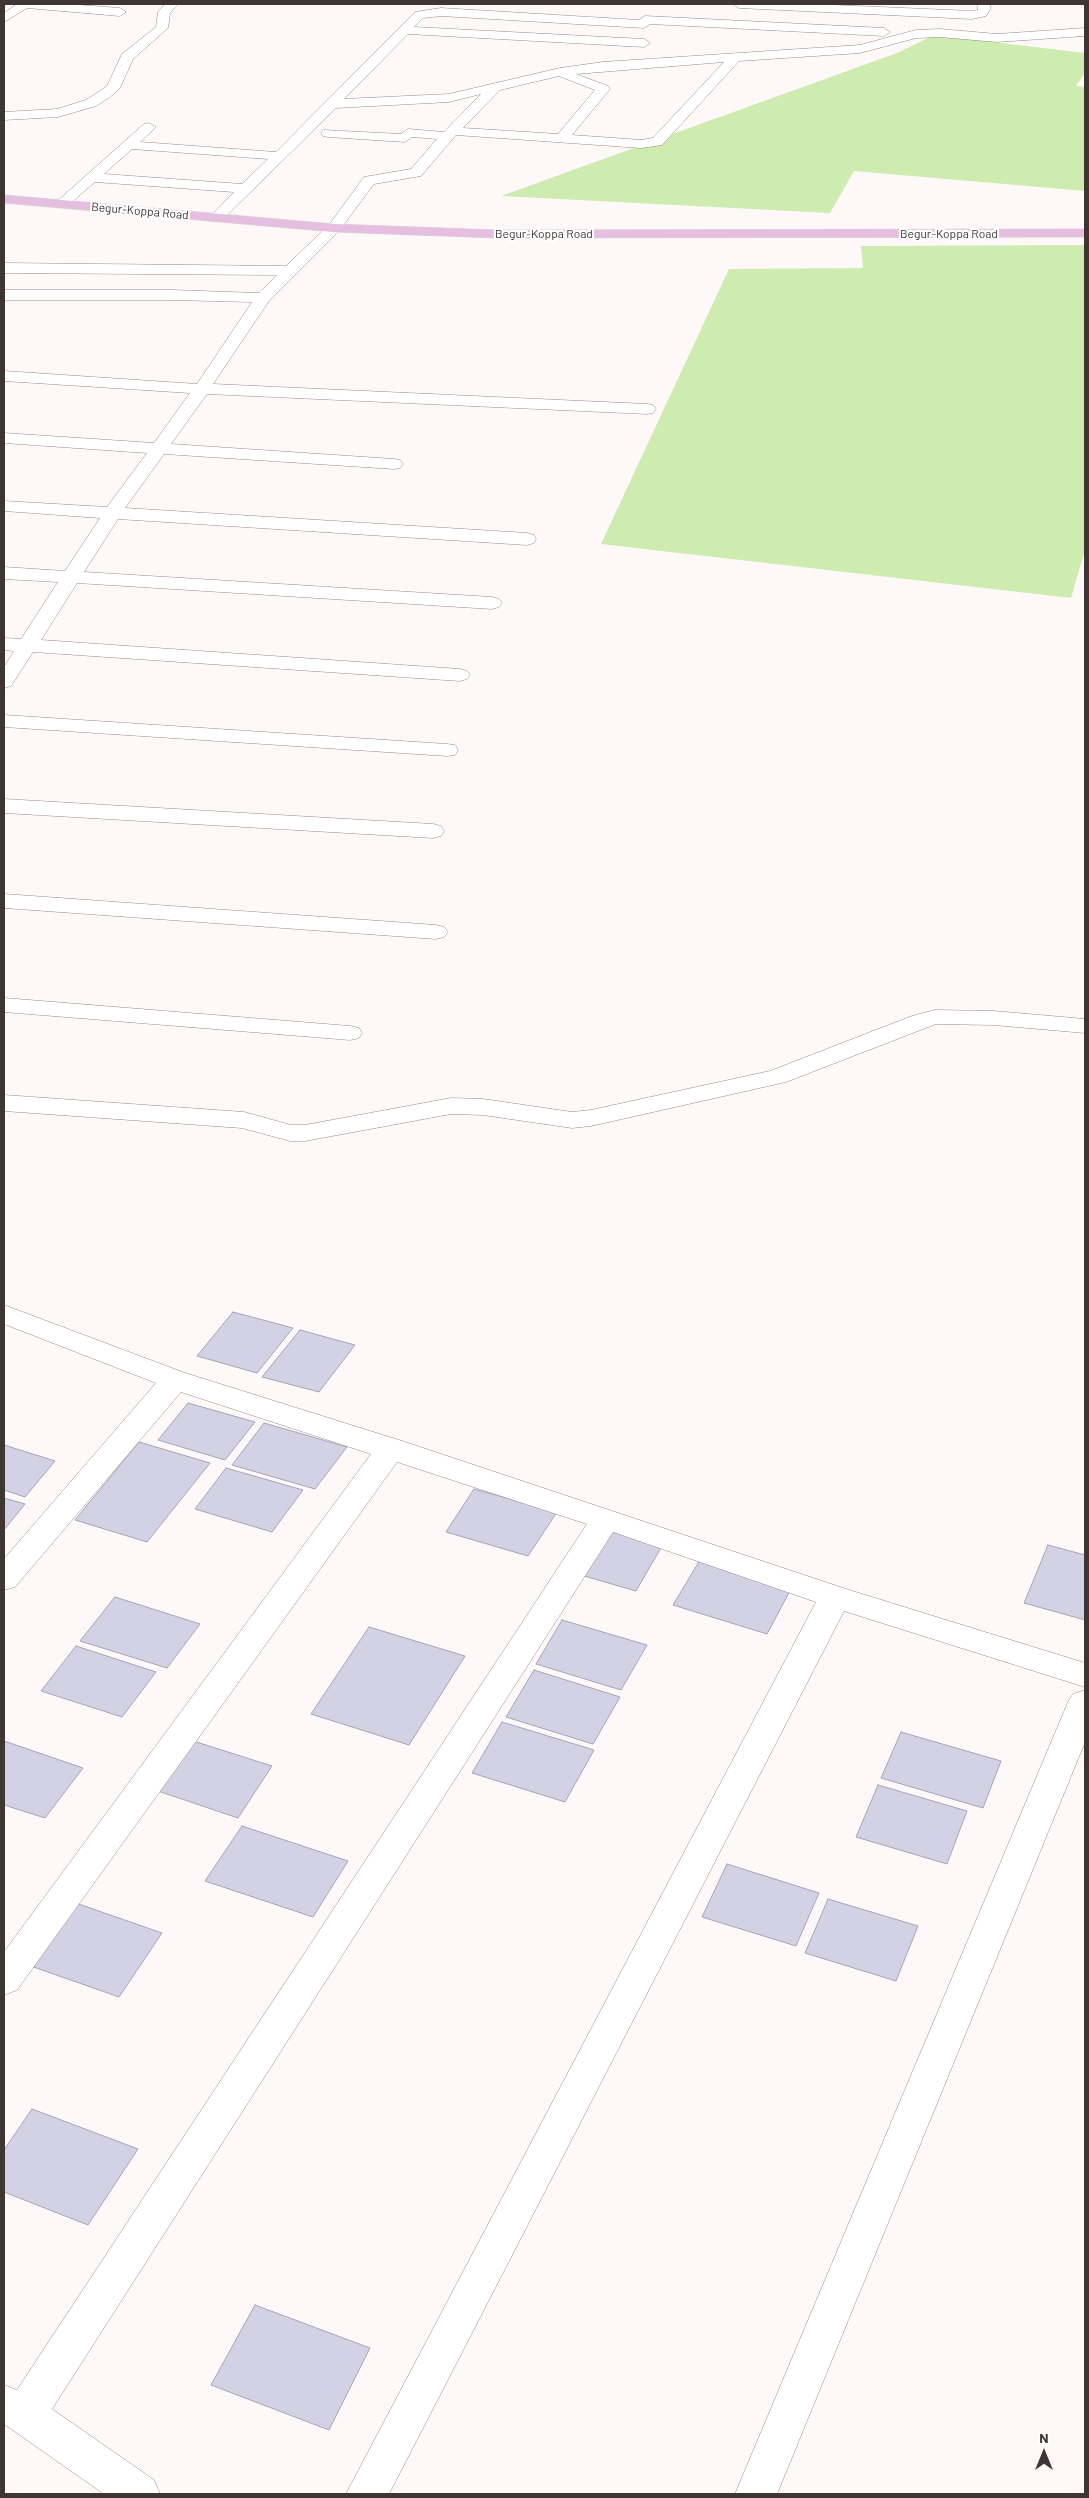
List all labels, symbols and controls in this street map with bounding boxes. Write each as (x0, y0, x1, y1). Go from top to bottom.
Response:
street label: Begur-Koppa Road (91, 200, 189, 222)
street label: Begur-Koppa Road (495, 227, 593, 241)
street label: Begur-Koppa Road (900, 227, 998, 241)
north arrow (1019, 2428, 1069, 2478)
text: N (1039, 2429, 1049, 2446)

